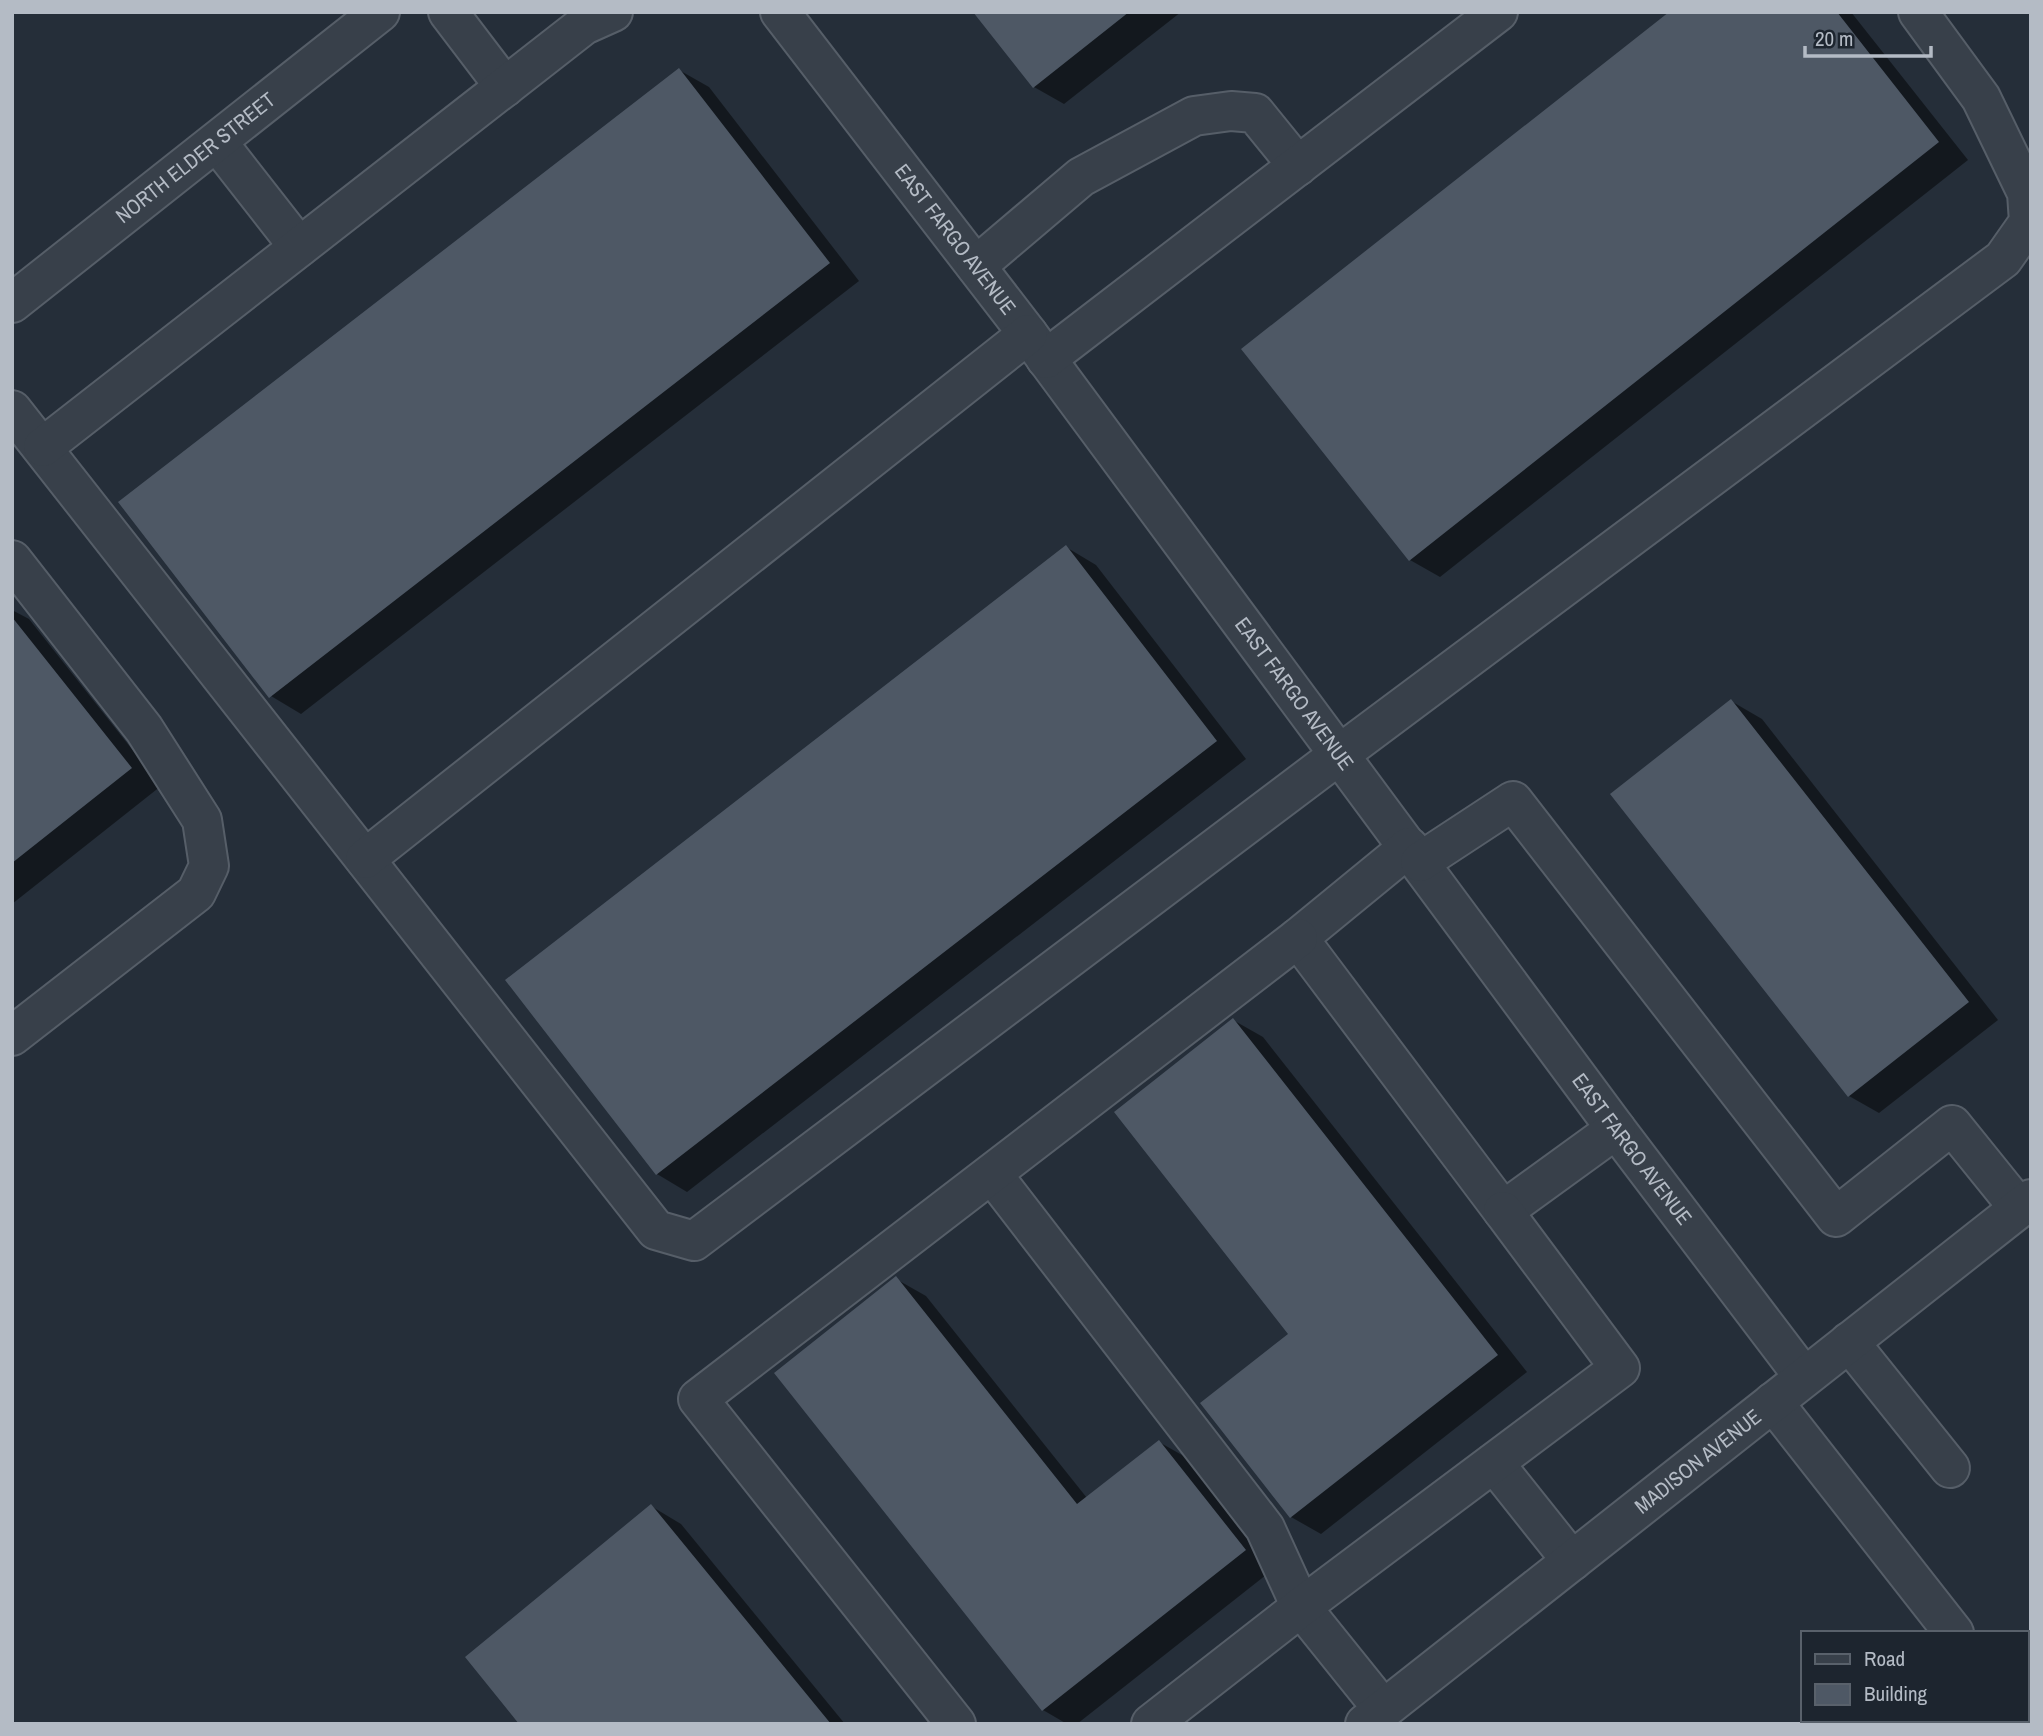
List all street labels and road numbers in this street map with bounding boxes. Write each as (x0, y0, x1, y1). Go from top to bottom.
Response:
street label: NORTH ELDER STREET (109, 85, 281, 230)
street label: EAST FARGO AVENUE (888, 158, 1023, 321)
street label: EAST FARGO AVENUE (1228, 611, 1361, 776)
street label: EAST FARGO AVENUE (1566, 1067, 1699, 1231)
street label: MADISON AVENUE (1628, 1402, 1767, 1520)

